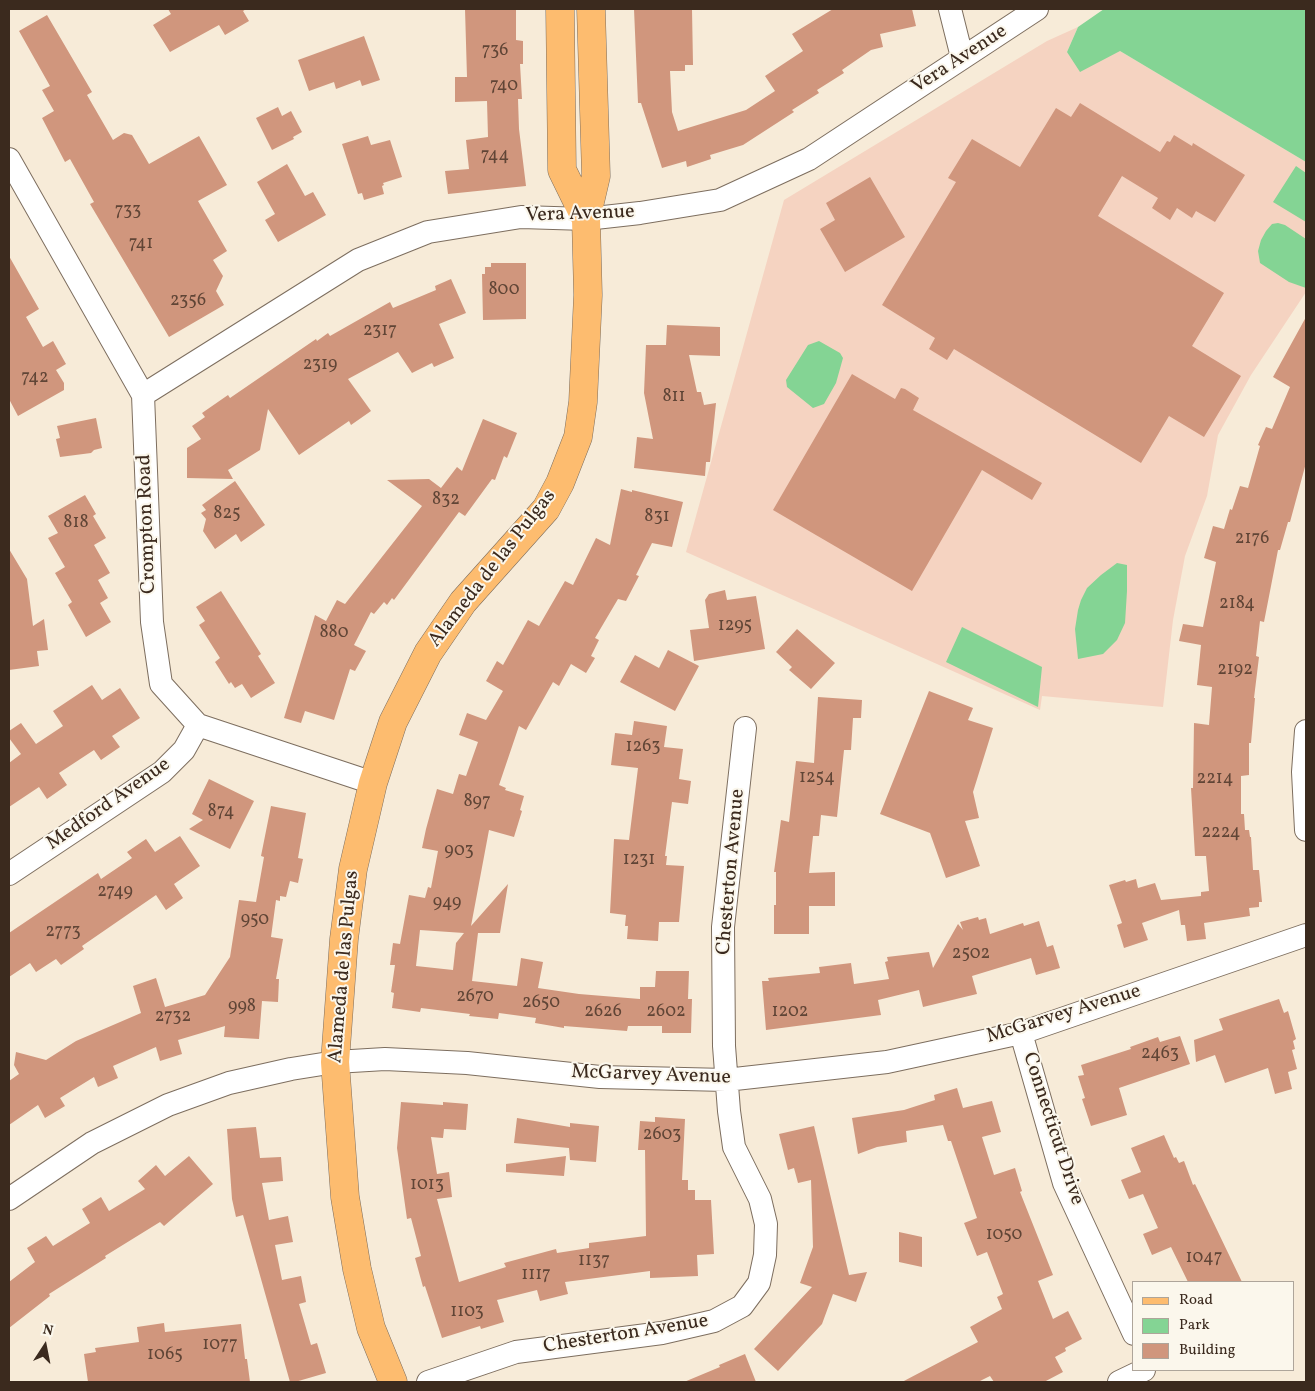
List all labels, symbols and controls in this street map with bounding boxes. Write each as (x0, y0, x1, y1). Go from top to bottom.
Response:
street label: Vera Avenue (908, 20, 1012, 100)
house number: 736 (482, 41, 508, 63)
house number: 740 (490, 76, 518, 98)
house number: 744 (481, 146, 509, 168)
house number: 733 (115, 201, 141, 223)
street label: Vera Avenue (525, 201, 635, 229)
house number: 741 (129, 234, 153, 256)
house number: 800 (488, 280, 520, 302)
house number: 2356 (170, 291, 206, 313)
house number: 2317 (363, 321, 397, 343)
house number: 2319 (303, 355, 337, 377)
house number: 742 (21, 368, 49, 390)
house number: 811 (662, 387, 686, 409)
street label: Crompton Road (134, 454, 162, 594)
street label: Alameda de las Pulgas (424, 485, 562, 653)
house number: 832 (432, 490, 460, 512)
house number: 825 (213, 504, 241, 526)
house number: 831 (644, 507, 670, 529)
house number: 818 (63, 513, 89, 535)
house number: 2176 (1235, 529, 1269, 551)
house number: 2184 (1219, 594, 1255, 616)
house number: 1295 (718, 616, 752, 638)
house number: 880 (319, 623, 349, 645)
house number: 2192 (1217, 660, 1253, 682)
house number: 1263 (626, 737, 660, 759)
street label: Medford Avenue (43, 753, 175, 857)
house number: 1254 (799, 768, 835, 790)
house number: 2214 (1196, 769, 1234, 791)
street label: Chesterton Avenue (713, 788, 751, 956)
house number: 897 (463, 792, 491, 814)
house number: 874 (208, 802, 234, 824)
house number: 2224 (1201, 823, 1241, 845)
house number: 903 (444, 841, 474, 863)
house number: 1231 (623, 850, 655, 872)
street label: Alameda de las Pulgas (325, 870, 365, 1064)
house number: 2749 (97, 882, 133, 904)
house number: 949 (433, 893, 461, 915)
house number: 950 (241, 910, 269, 932)
house number: 2773 (45, 922, 81, 944)
house number: 2502 (952, 944, 990, 966)
street label: McGarvey Avenue (984, 980, 1144, 1050)
house number: 2670 (456, 987, 494, 1009)
house number: 2650 (522, 993, 560, 1015)
house number: 998 (228, 997, 256, 1019)
house number: 2626 (584, 1002, 622, 1024)
house number: 2602 (646, 1002, 686, 1024)
house number: 1202 (772, 1002, 808, 1024)
house number: 2732 (155, 1007, 191, 1029)
house number: 2463 (1141, 1044, 1179, 1066)
street label: Connecticut Drive (1016, 1050, 1088, 1208)
street label: McGarvey Avenue (571, 1061, 731, 1091)
house number: 2603 (643, 1125, 681, 1147)
house number: 1013 (410, 1175, 444, 1197)
house number: 1050 (986, 1225, 1022, 1247)
house number: 1047 (1186, 1248, 1222, 1270)
house number: 1137 (578, 1251, 610, 1273)
house number: 1117 (521, 1265, 551, 1287)
legend (1132, 1281, 1295, 1371)
text: Road (1179, 1290, 1213, 1311)
house number: 1103 (450, 1302, 484, 1324)
street label: Chesterton Avenue (542, 1310, 710, 1360)
text: Park (1179, 1315, 1210, 1336)
text: N (41, 1320, 55, 1341)
north arrow (20, 1321, 70, 1371)
house number: 1077 (202, 1335, 238, 1357)
text: Building (1179, 1340, 1235, 1361)
house number: 1065 (147, 1345, 183, 1367)

